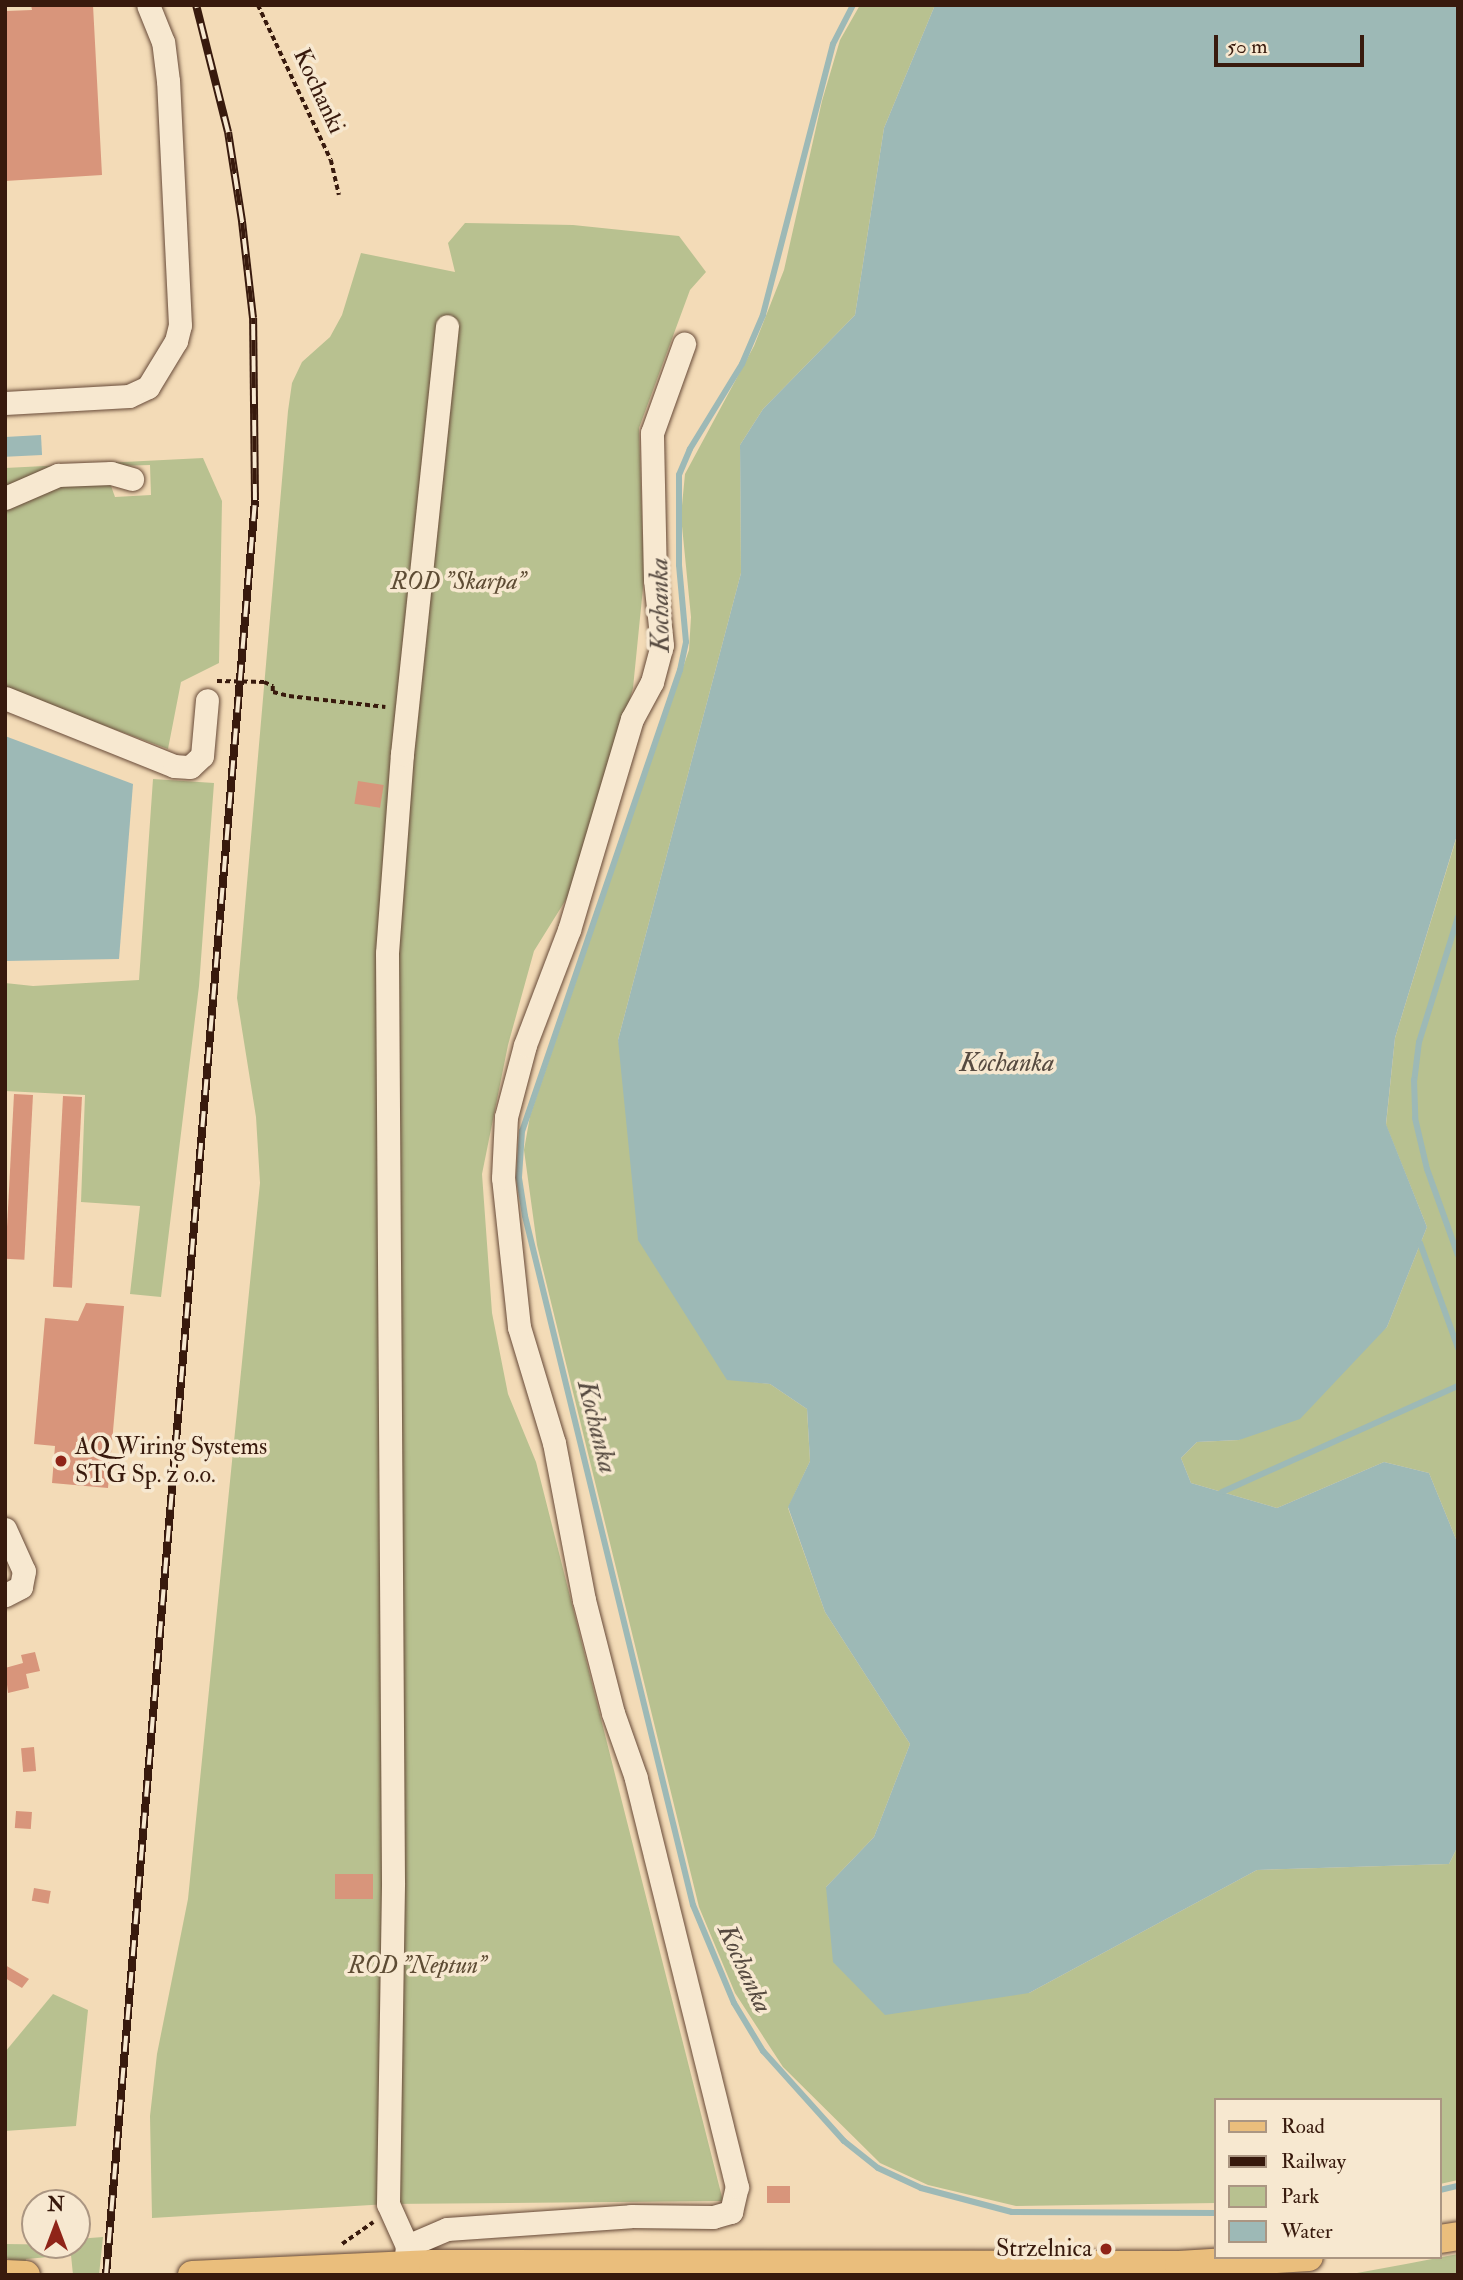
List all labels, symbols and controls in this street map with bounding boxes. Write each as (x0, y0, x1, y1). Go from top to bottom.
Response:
scale bar (1218, 21, 1368, 65)
text: 50 m (1227, 33, 1268, 60)
street label: Kochanki (287, 44, 351, 138)
water label: Kochanka (645, 558, 677, 652)
park label: ROD "Skarpa" (390, 568, 526, 596)
water label: Kochanka (960, 1048, 1054, 1080)
water label: Kochanka (569, 1377, 623, 1477)
place label: AQ Wiring Systems STG Sp. z o.o. (75, 1433, 267, 1489)
marker: AQ Wiring Systems STG Sp. z o.o. (53, 1453, 69, 1469)
water label: Kochanka (710, 1920, 778, 2018)
park label: ROD "Neptun" (348, 1952, 486, 1980)
legend (1214, 2098, 1442, 2259)
text: Road (1281, 2113, 1325, 2140)
text: Railway (1281, 2148, 1346, 2175)
text: Park (1281, 2183, 1319, 2210)
north arrow (21, 2189, 91, 2259)
text: N (47, 2193, 65, 2217)
text: Water (1281, 2218, 1333, 2245)
place label: Strzelnica (996, 2235, 1092, 2263)
marker: Strzelnica (1098, 2241, 1114, 2257)

